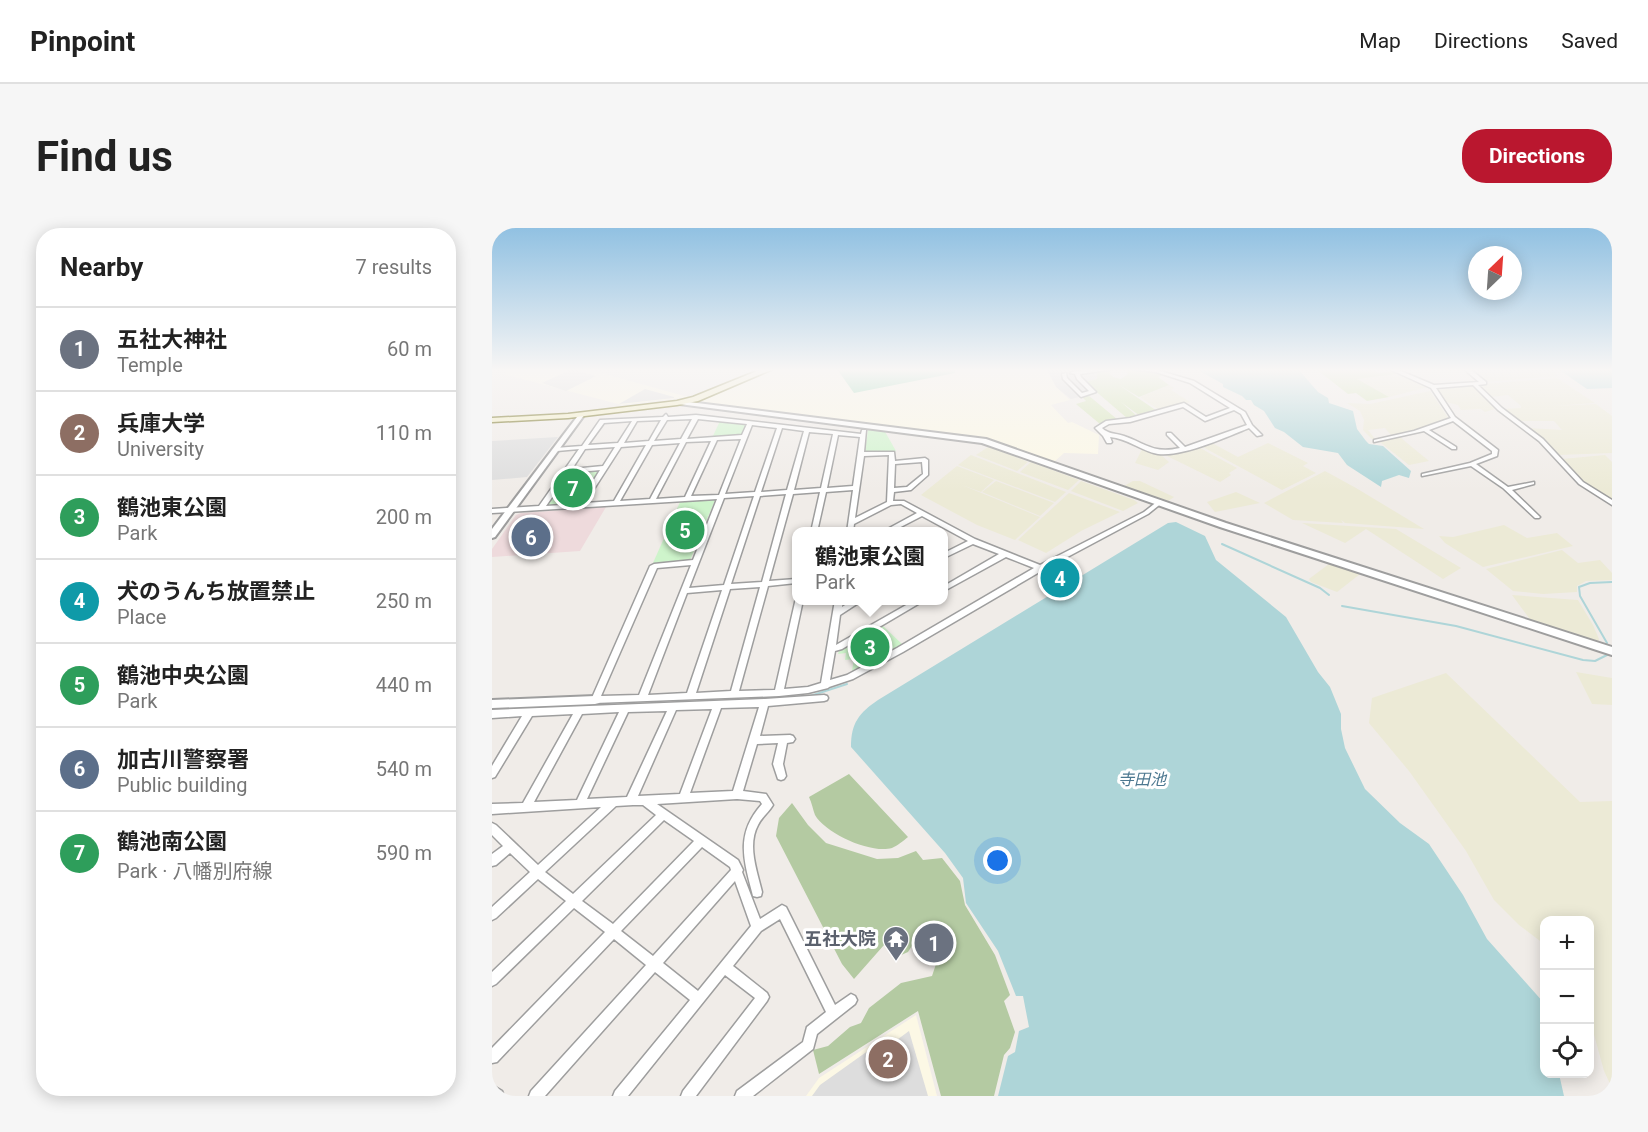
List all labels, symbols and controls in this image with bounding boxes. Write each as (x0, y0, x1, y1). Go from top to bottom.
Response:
text: Pinpoint (30, 25, 135, 58)
text: Map (1359, 29, 1401, 53)
text: Directions (1434, 29, 1528, 53)
text: Saved (1561, 29, 1618, 53)
button: Directions (1462, 129, 1612, 183)
text: Find us (36, 132, 173, 181)
north arrow (1468, 246, 1522, 300)
text: Nearby (60, 252, 143, 282)
text: 7 results (356, 255, 432, 279)
text: 五社大神社 (117, 327, 227, 352)
text: 1 (74, 337, 85, 361)
text: 60 m (387, 337, 432, 361)
text: Temple (117, 353, 183, 377)
text: 兵庫大学 (117, 411, 205, 436)
text: 2 (74, 421, 85, 445)
text: 110 m (376, 421, 432, 445)
text: University (117, 437, 204, 461)
pin: 7 (554, 466, 592, 510)
text: 鶴池東公園 (117, 495, 227, 520)
text: 3 (74, 505, 85, 529)
text: 200 m (376, 505, 432, 529)
pin: 5 (666, 508, 704, 552)
pin: 6 (512, 514, 550, 560)
text: Park (117, 521, 157, 545)
popup (792, 527, 948, 605)
text: 鶴池東公園 (815, 544, 925, 569)
pin: 4 (1040, 556, 1080, 600)
text: Park (815, 570, 855, 594)
text: 犬のうんち放置禁止 (117, 579, 315, 604)
text: 4 (74, 589, 85, 613)
text: 250 m (376, 589, 432, 613)
text: Place (117, 605, 166, 629)
pin: 3 (850, 624, 890, 670)
text: 鶴池中央公園 (117, 663, 249, 688)
text: 5 (74, 673, 85, 697)
text: 440 m (376, 673, 432, 697)
text: Park (117, 689, 157, 713)
text: 加古川警察署 (117, 747, 249, 772)
text: 6 (74, 757, 85, 781)
text: 540 m (376, 757, 432, 781)
water label: 寺田池 (1118, 770, 1168, 789)
text: Public building (117, 773, 247, 797)
text: 鶴池南公園 (117, 829, 227, 854)
text: 7 (74, 841, 85, 865)
text: 590 m (376, 841, 432, 865)
your location (983, 846, 1012, 875)
text: Park · 八幡別府線 (117, 859, 272, 883)
map controls (1540, 916, 1594, 1078)
button: + (1540, 916, 1594, 970)
pin: 1 (914, 920, 954, 966)
temple icon: 五社大院 (881, 924, 911, 962)
place label: 五社大院 (804, 928, 876, 949)
button: − (1540, 970, 1594, 1024)
button: locate (1540, 1024, 1594, 1078)
pin: 2 (868, 1036, 908, 1082)

